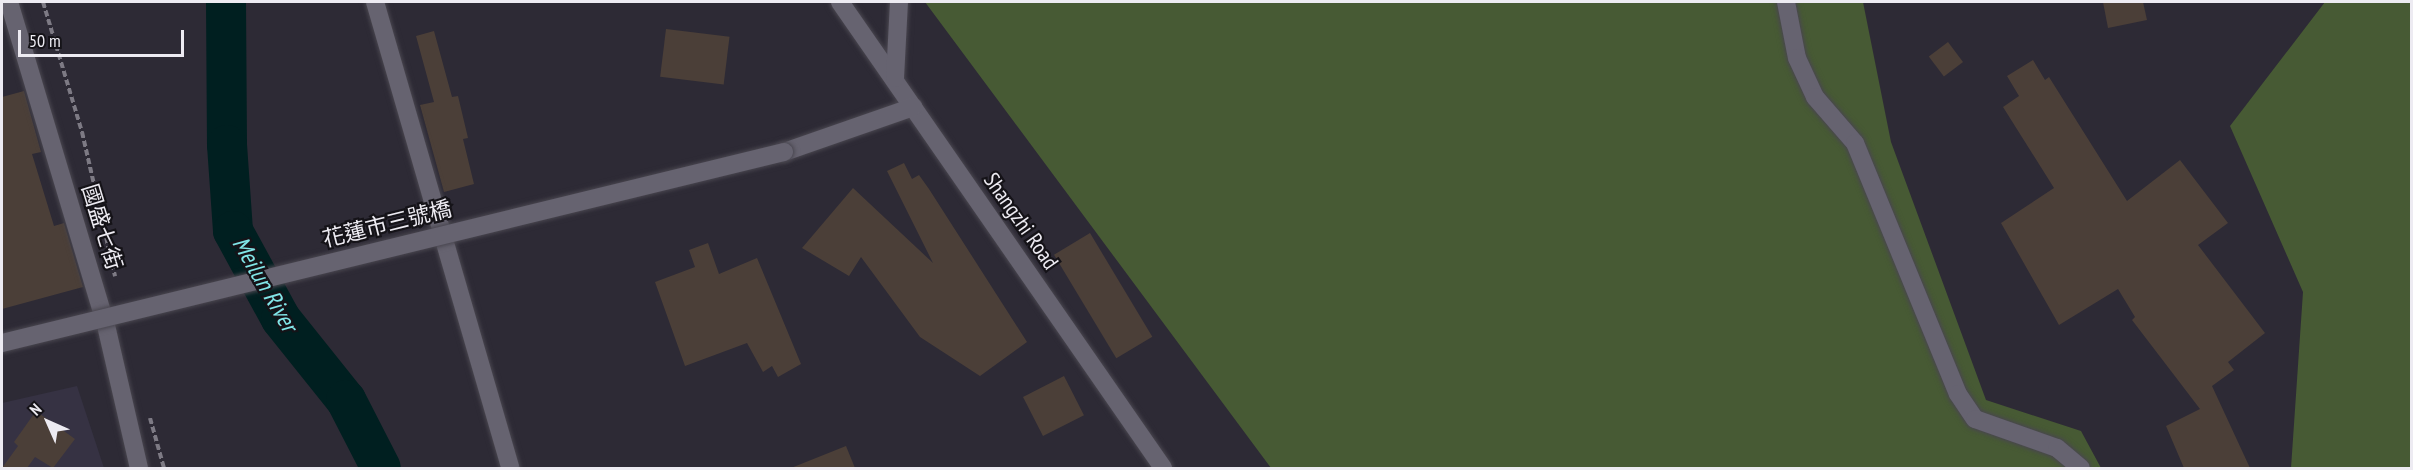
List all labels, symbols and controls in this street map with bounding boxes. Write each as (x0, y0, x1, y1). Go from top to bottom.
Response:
scale bar (21, 18, 188, 56)
text: 50 m (29, 29, 61, 52)
street label: Shangzhi Road (978, 168, 1064, 274)
street label: 國盛七街 (77, 181, 127, 273)
street label: 花蓮市三號橋 (320, 195, 454, 253)
water label: Meilun River (226, 232, 304, 336)
north arrow (18, 392, 78, 452)
text: N (25, 399, 45, 419)

